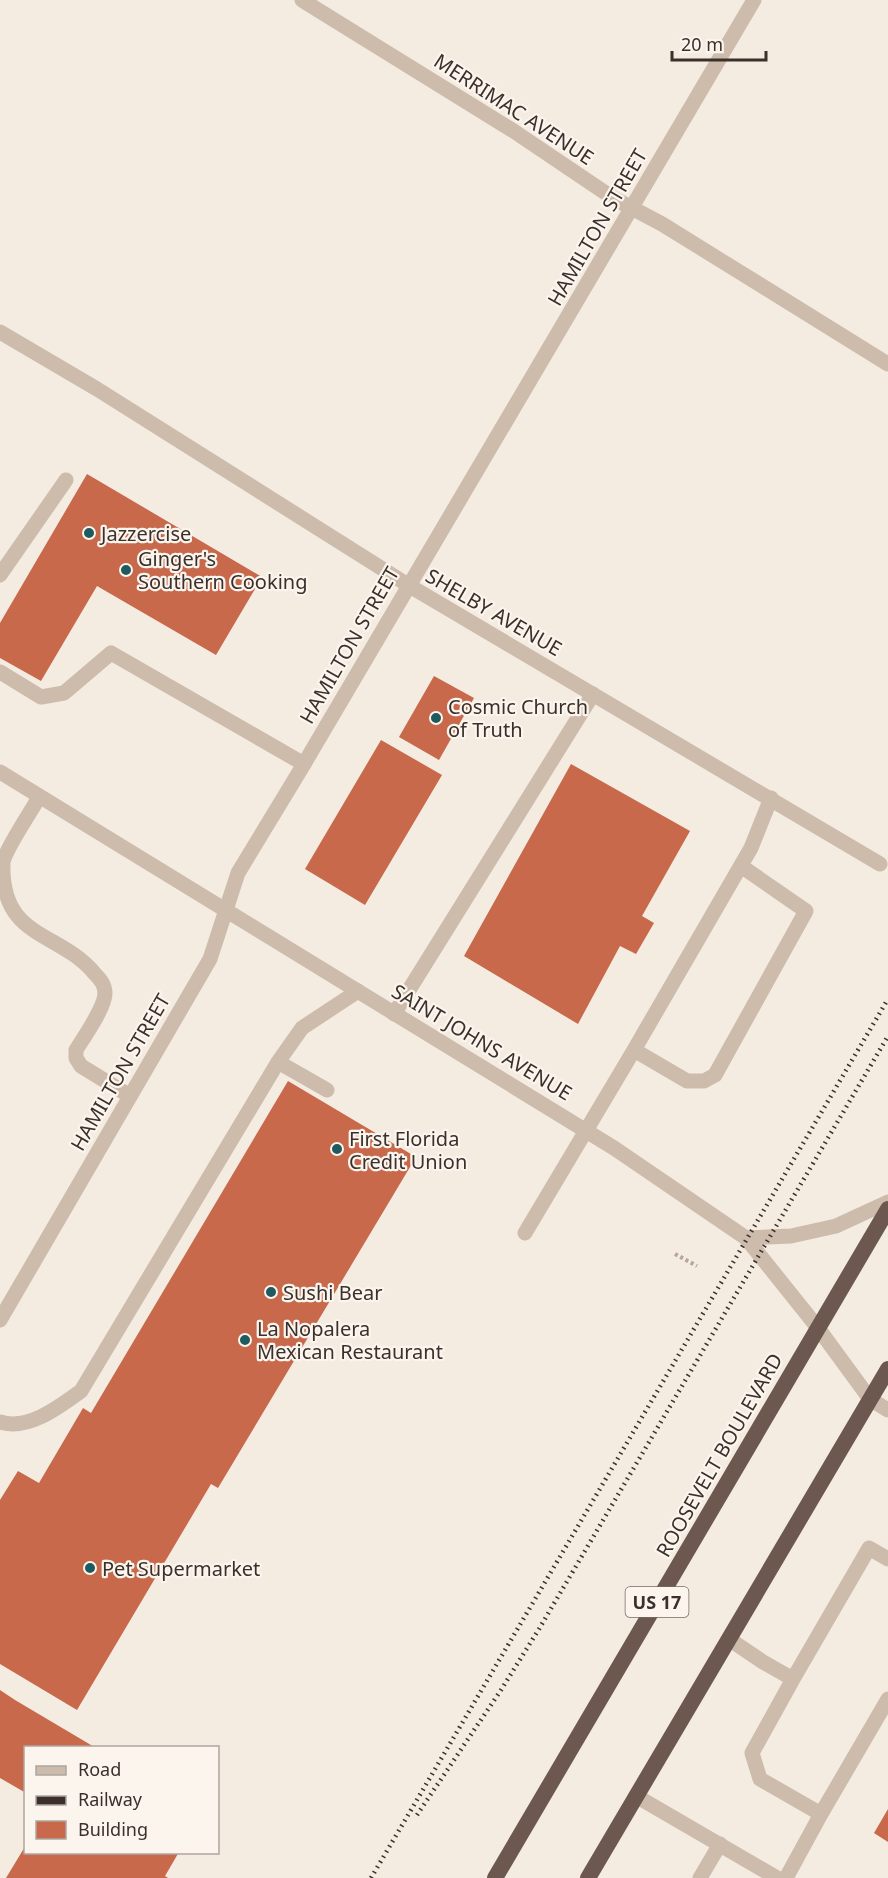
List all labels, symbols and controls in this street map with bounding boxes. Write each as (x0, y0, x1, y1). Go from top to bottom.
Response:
scale bar (672, 24, 766, 62)
text: 20 m (681, 32, 723, 56)
street label: MERRIMAC AVENUE (429, 47, 599, 171)
street label: HAMILTON STREET (541, 143, 653, 311)
place label: Jazzercise (99, 520, 191, 547)
marker: Jazzercise (82, 526, 96, 540)
place label: Ginger's Southern Cooking (138, 545, 307, 595)
street label: HAMILTON STREET (293, 561, 405, 729)
street label: SHELBY AVENUE (421, 562, 567, 662)
marker: Ginger's Southern Cooking (119, 563, 133, 577)
place label: Cosmic Church of Truth (448, 693, 588, 743)
marker: Cosmic Church of Truth (429, 711, 443, 725)
street label: SAINT JOHNS AVENUE (387, 978, 577, 1106)
street label: HAMILTON STREET (64, 988, 176, 1156)
place label: First Florida Credit Union (349, 1125, 467, 1175)
marker: First Florida Credit Union (330, 1142, 344, 1156)
place label: Sushi Bear (283, 1279, 382, 1306)
marker: Sushi Bear (264, 1285, 278, 1299)
place label: La Nopalera Mexican Restaurant (257, 1315, 443, 1365)
marker: La Nopalera Mexican Restaurant (238, 1333, 252, 1347)
street label: ROOSEVELT BOULEVARD (650, 1348, 788, 1562)
place label: Pet Supermarket (102, 1555, 260, 1582)
marker: Pet Supermarket (83, 1561, 97, 1575)
road number: US 17 (626, 1587, 688, 1617)
legend (24, 1746, 219, 1854)
text: Road (78, 1757, 121, 1781)
text: Railway (78, 1787, 143, 1811)
text: Building (78, 1817, 148, 1841)

